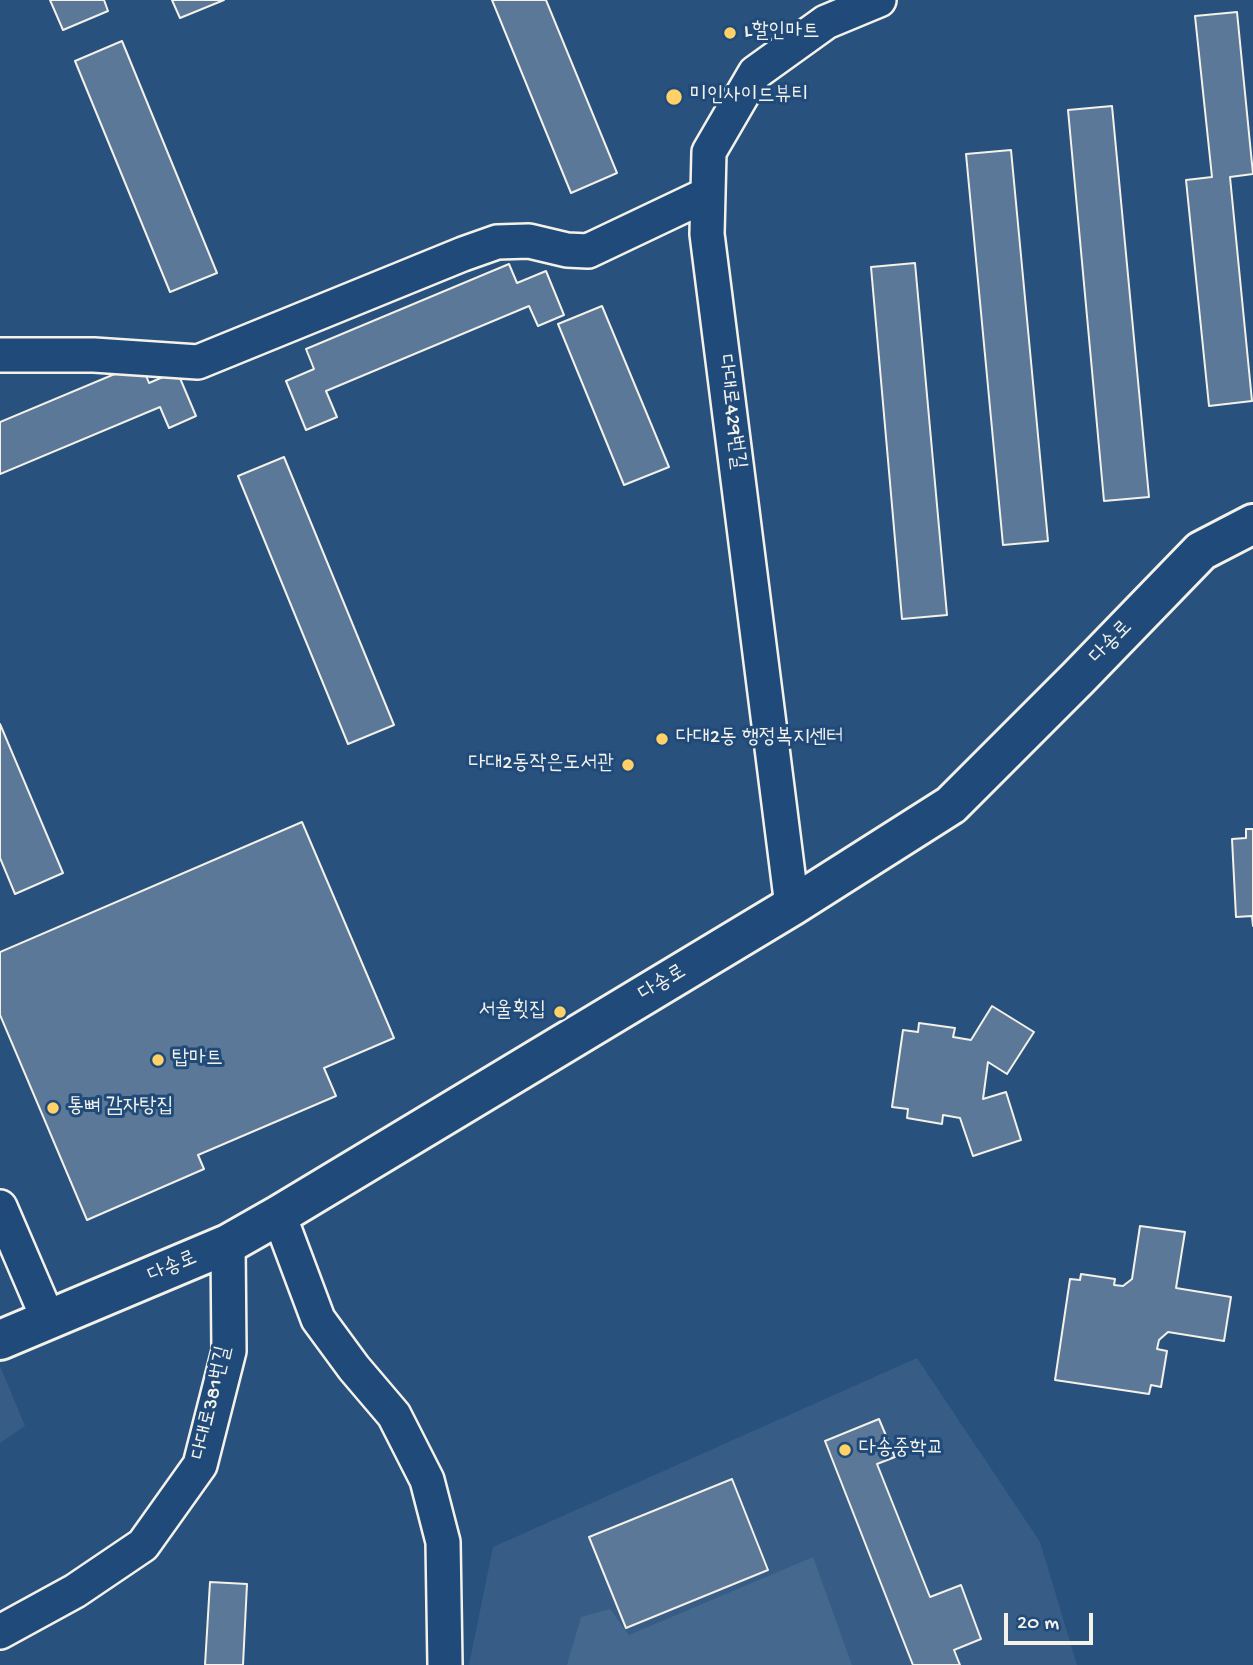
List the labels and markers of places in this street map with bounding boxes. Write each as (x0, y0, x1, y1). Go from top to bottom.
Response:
place label: L할인마트 (744, 20, 819, 46)
marker: L할인마트 (722, 25, 738, 41)
place label: 미인사이드뷰티 (690, 84, 808, 110)
marker: 미인사이드뷰티 (664, 87, 684, 107)
place label: 다대2동 행정복지센터 (676, 726, 843, 752)
marker: 다대2동 행정복지센터 (654, 731, 670, 747)
place label: 다대2동작은도서관 (469, 752, 614, 778)
marker: 다대2동작은도서관 (620, 757, 636, 773)
place label: 서울횟집 (478, 999, 546, 1025)
marker: 서울횟집 (552, 1004, 568, 1020)
place label: 탑마트 (172, 1047, 223, 1073)
marker: 탑마트 (150, 1052, 166, 1068)
place label: 통뼈 감자탕집 (67, 1095, 173, 1121)
marker: 통뼈 감자탕집 (45, 1100, 61, 1116)
place label: 다송중학교 (859, 1437, 943, 1463)
marker: 다송중학교 (837, 1442, 853, 1458)

